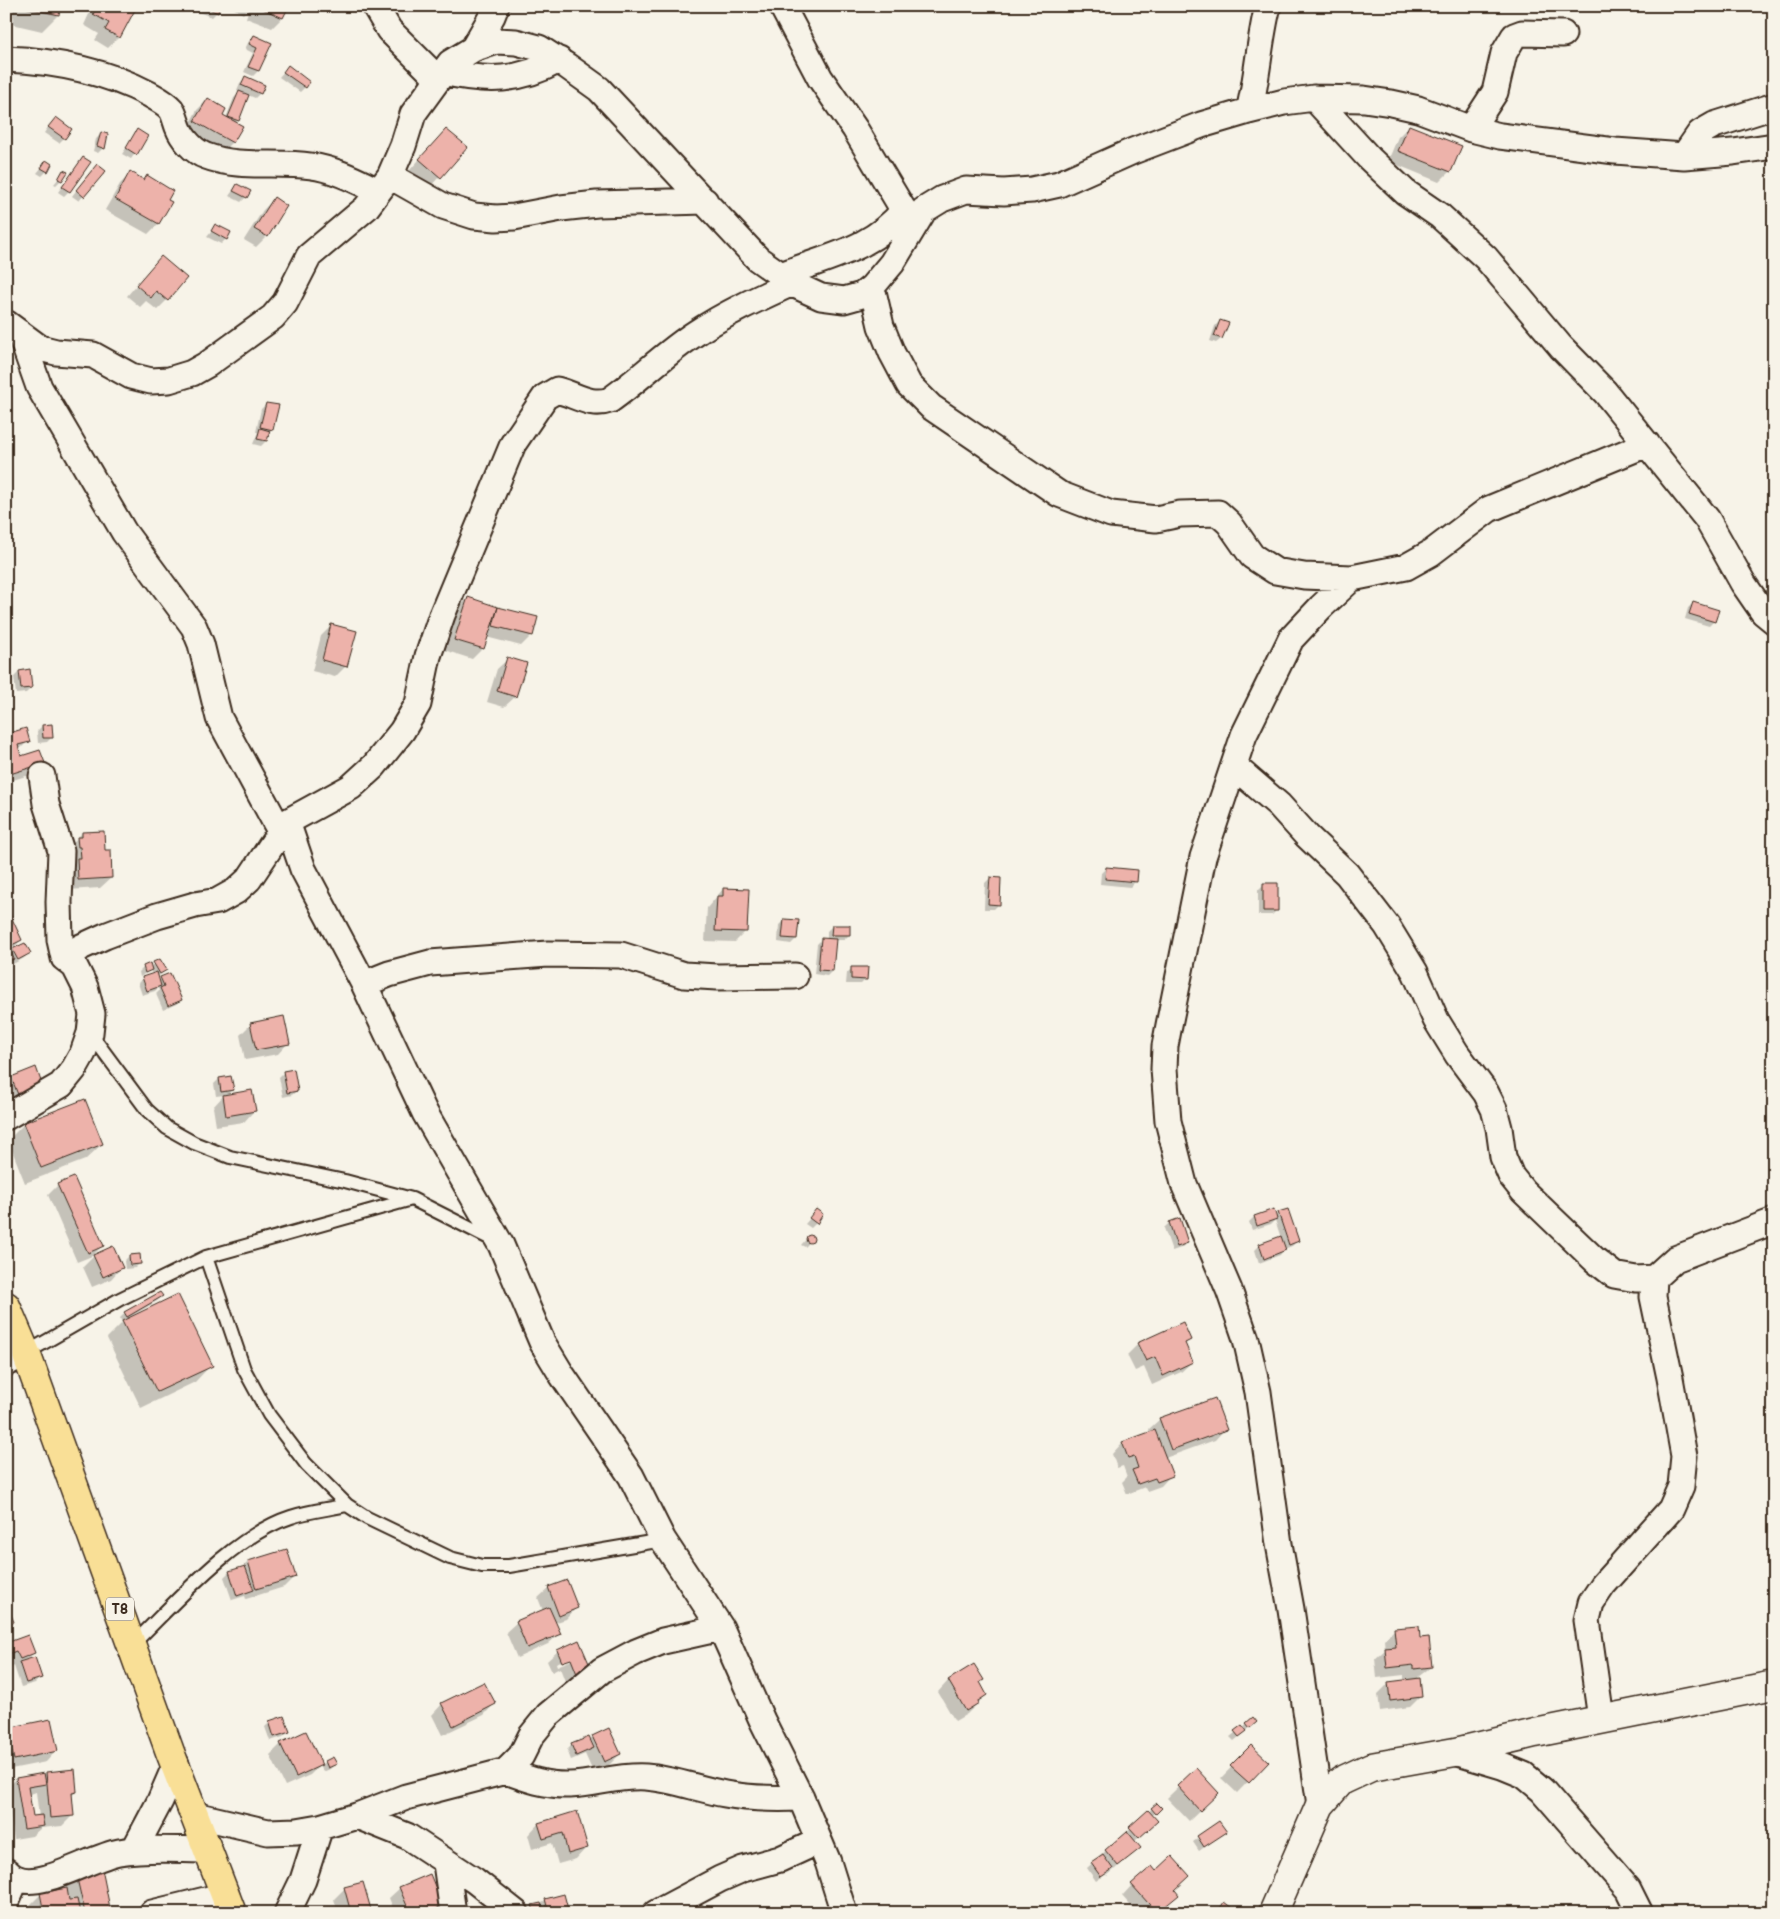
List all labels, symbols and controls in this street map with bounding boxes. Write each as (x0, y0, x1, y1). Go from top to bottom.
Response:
road number: T8 (106, 1598, 134, 1620)

